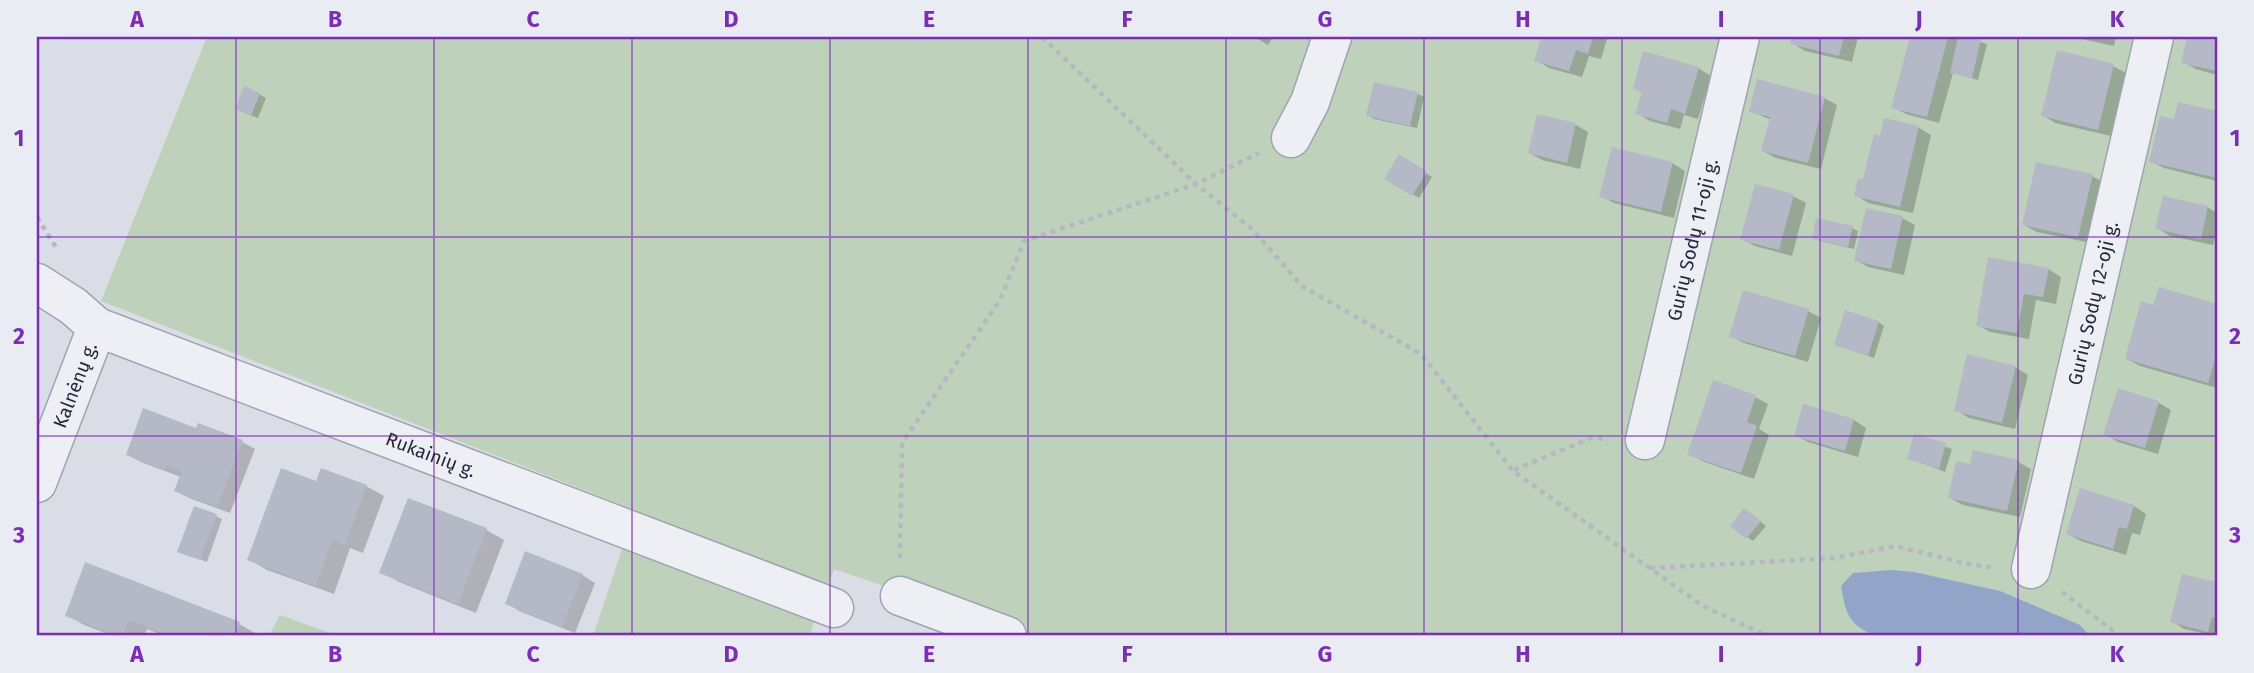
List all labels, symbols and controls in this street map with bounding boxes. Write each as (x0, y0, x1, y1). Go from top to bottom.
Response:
text: A (129, 5, 144, 33)
text: B (328, 5, 342, 33)
text: C (526, 5, 540, 33)
text: D (724, 5, 739, 33)
text: E (923, 5, 935, 33)
text: F (1121, 5, 1133, 33)
text: G (1318, 5, 1332, 33)
text: H (1515, 5, 1531, 33)
text: I (1718, 5, 1724, 33)
text: J (1914, 5, 1923, 33)
text: K (2110, 5, 2125, 33)
text: 1 (14, 124, 24, 152)
text: 1 (2230, 124, 2240, 152)
street label: Gurių Sodų 11-oji g. (1662, 156, 1723, 323)
street label: Gurių Sodų 12-oji g. (2062, 219, 2123, 387)
text: 2 (13, 322, 25, 350)
text: 2 (2229, 322, 2241, 350)
street label: Kalnėnų g. (48, 339, 102, 431)
street label: Rukainių g. (383, 427, 479, 482)
text: 3 (12, 521, 25, 549)
text: 3 (2228, 521, 2241, 549)
text: A (129, 640, 144, 668)
text: B (328, 640, 342, 668)
text: C (526, 640, 540, 668)
text: D (724, 640, 739, 668)
text: E (923, 640, 935, 668)
text: F (1121, 640, 1133, 668)
text: G (1318, 640, 1332, 668)
text: H (1515, 640, 1531, 668)
text: I (1718, 640, 1724, 668)
text: J (1914, 640, 1923, 668)
text: K (2110, 640, 2125, 668)

